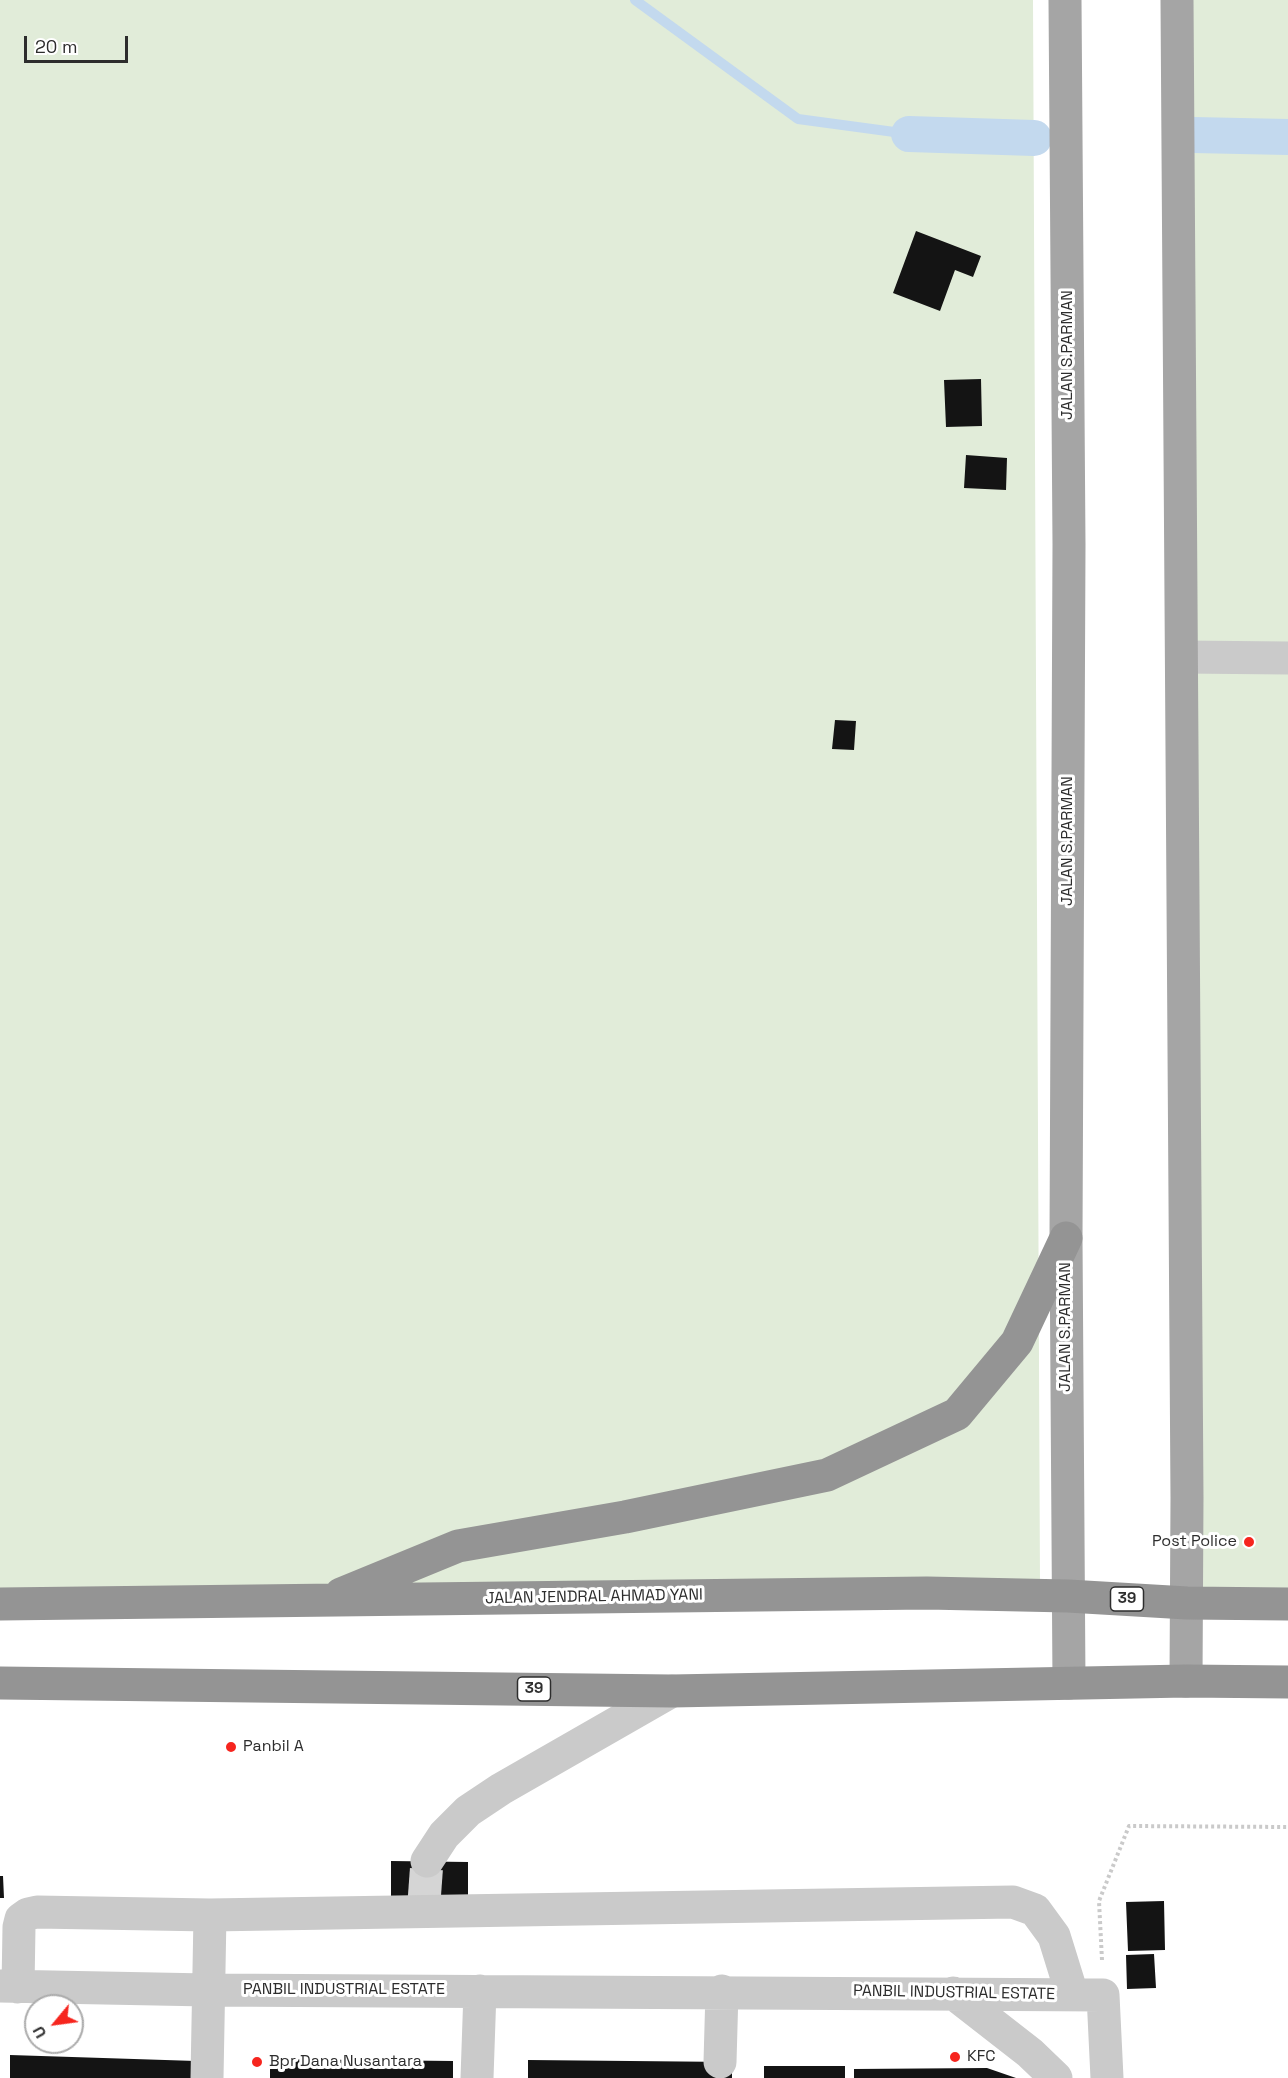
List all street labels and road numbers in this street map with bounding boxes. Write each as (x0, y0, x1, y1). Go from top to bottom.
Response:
street label: JALAN S.PARMAN (1058, 290, 1078, 420)
street label: JALAN S.PARMAN (1058, 776, 1078, 906)
street label: JALAN S.PARMAN (1056, 1262, 1076, 1392)
street label: JALAN JENDRAL AHMAD YANI (485, 1586, 703, 1608)
road number: 39 (1110, 1587, 1144, 1611)
road number: 39 (518, 1677, 550, 1701)
street label: PANBIL INDUSTRIAL ESTATE (243, 1980, 445, 2000)
street label: PANBIL INDUSTRIAL ESTATE (853, 1982, 1055, 2004)

